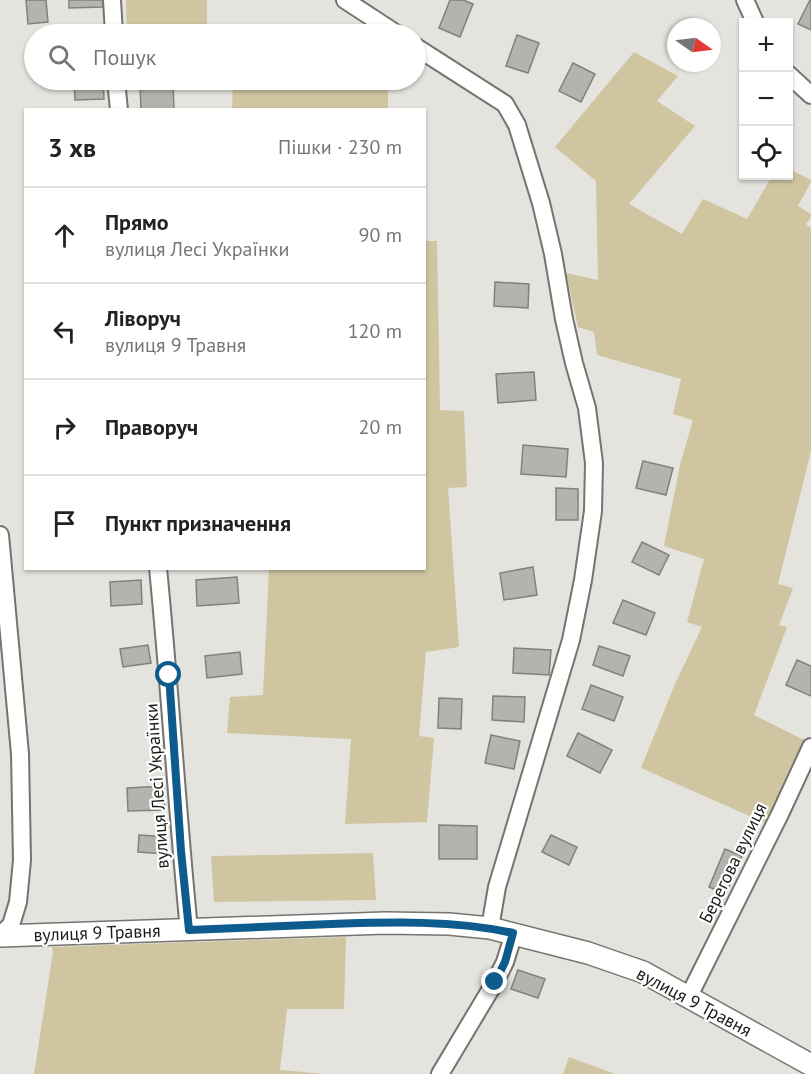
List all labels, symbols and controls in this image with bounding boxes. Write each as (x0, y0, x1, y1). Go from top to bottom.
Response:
north arrow (667, 18, 721, 72)
map controls (739, 18, 793, 180)
button: + (739, 18, 793, 72)
search box (24, 24, 426, 90)
icon: search (45, 41, 78, 74)
text: Пошук (93, 43, 156, 71)
button: − (739, 72, 793, 126)
button: locate (739, 126, 793, 180)
text: 3 хв (48, 131, 96, 164)
text: Пішки · 230 m (278, 134, 402, 160)
text: Прямо (105, 208, 168, 236)
icon: ahead (48, 219, 81, 252)
text: 90 m (359, 222, 402, 248)
text: вулиця Лесі Українки (105, 236, 289, 262)
text: Ліворуч (105, 304, 181, 332)
icon: left (48, 315, 81, 348)
text: 120 m (348, 318, 402, 344)
text: вулиця 9 Травня (105, 332, 246, 358)
icon: right (48, 411, 81, 444)
text: Праворуч (105, 413, 198, 441)
text: 20 m (359, 414, 402, 440)
icon: arrive (48, 507, 81, 540)
text: Пункт призначення (105, 509, 291, 537)
route start (155, 661, 181, 687)
street label: вулиця Лесі Українки (139, 702, 174, 870)
street label: Берегова вулиця (693, 799, 772, 927)
street label: вулиця 9 Травня (33, 919, 161, 946)
street label: вулиця 9 Травня (633, 962, 756, 1042)
route end (481, 968, 507, 994)

